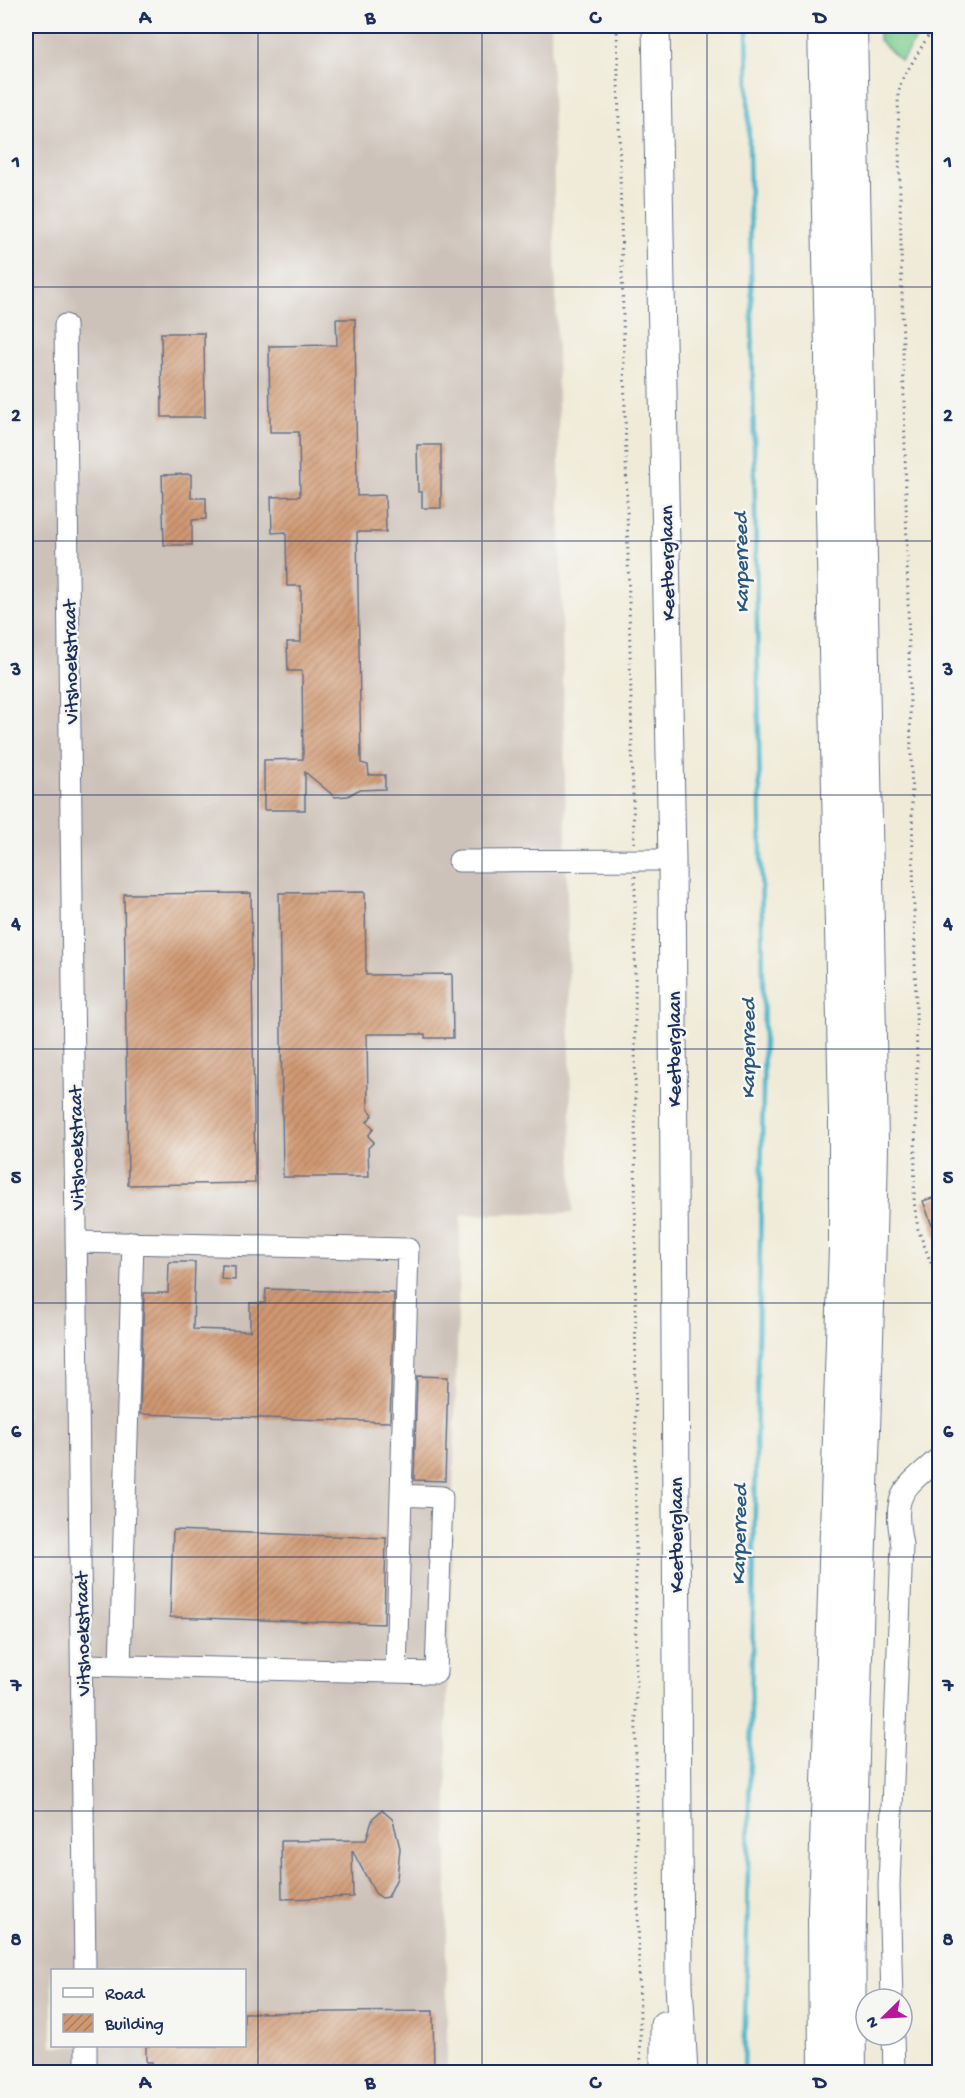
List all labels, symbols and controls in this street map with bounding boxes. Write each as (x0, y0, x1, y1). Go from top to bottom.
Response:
text: A (138, 8, 153, 31)
text: B (364, 8, 376, 31)
text: C (589, 8, 603, 31)
text: D (811, 8, 827, 31)
text: 1 (11, 152, 20, 175)
text: 1 (943, 152, 952, 175)
text: 2 (11, 406, 21, 429)
text: 2 (943, 406, 953, 429)
street label: Keetberglaan (657, 505, 682, 621)
water label: Karperreed (730, 510, 757, 613)
street label: Vitshoekstraat (60, 598, 85, 725)
text: 3 (10, 660, 21, 683)
text: 3 (942, 660, 953, 683)
text: 4 (10, 914, 21, 937)
text: 4 (942, 914, 953, 937)
street label: Keetberglaan (665, 991, 688, 1107)
water label: Karperreed (738, 996, 763, 1099)
street label: Vitshoekstraat (66, 1084, 91, 1211)
text: 5 (11, 1168, 22, 1191)
text: 5 (943, 1168, 954, 1191)
text: 6 (11, 1422, 22, 1445)
text: 6 (943, 1422, 954, 1445)
street label: Keetberglaan (667, 1477, 690, 1593)
water label: Karperreed (728, 1482, 755, 1586)
street label: Vitshoekstraat (72, 1570, 97, 1697)
text: 7 (10, 1676, 23, 1699)
text: 7 (942, 1676, 955, 1699)
text: 8 (11, 1930, 22, 1953)
text: 8 (943, 1930, 954, 1953)
legend (51, 1969, 246, 2047)
text: Road (105, 1985, 146, 2006)
north arrow (854, 1987, 914, 2047)
text: N (862, 2013, 884, 2030)
text: Building (104, 2015, 164, 2036)
text: A (138, 2073, 153, 2096)
text: B (364, 2073, 376, 2096)
text: C (589, 2073, 603, 2096)
text: D (811, 2073, 827, 2096)

